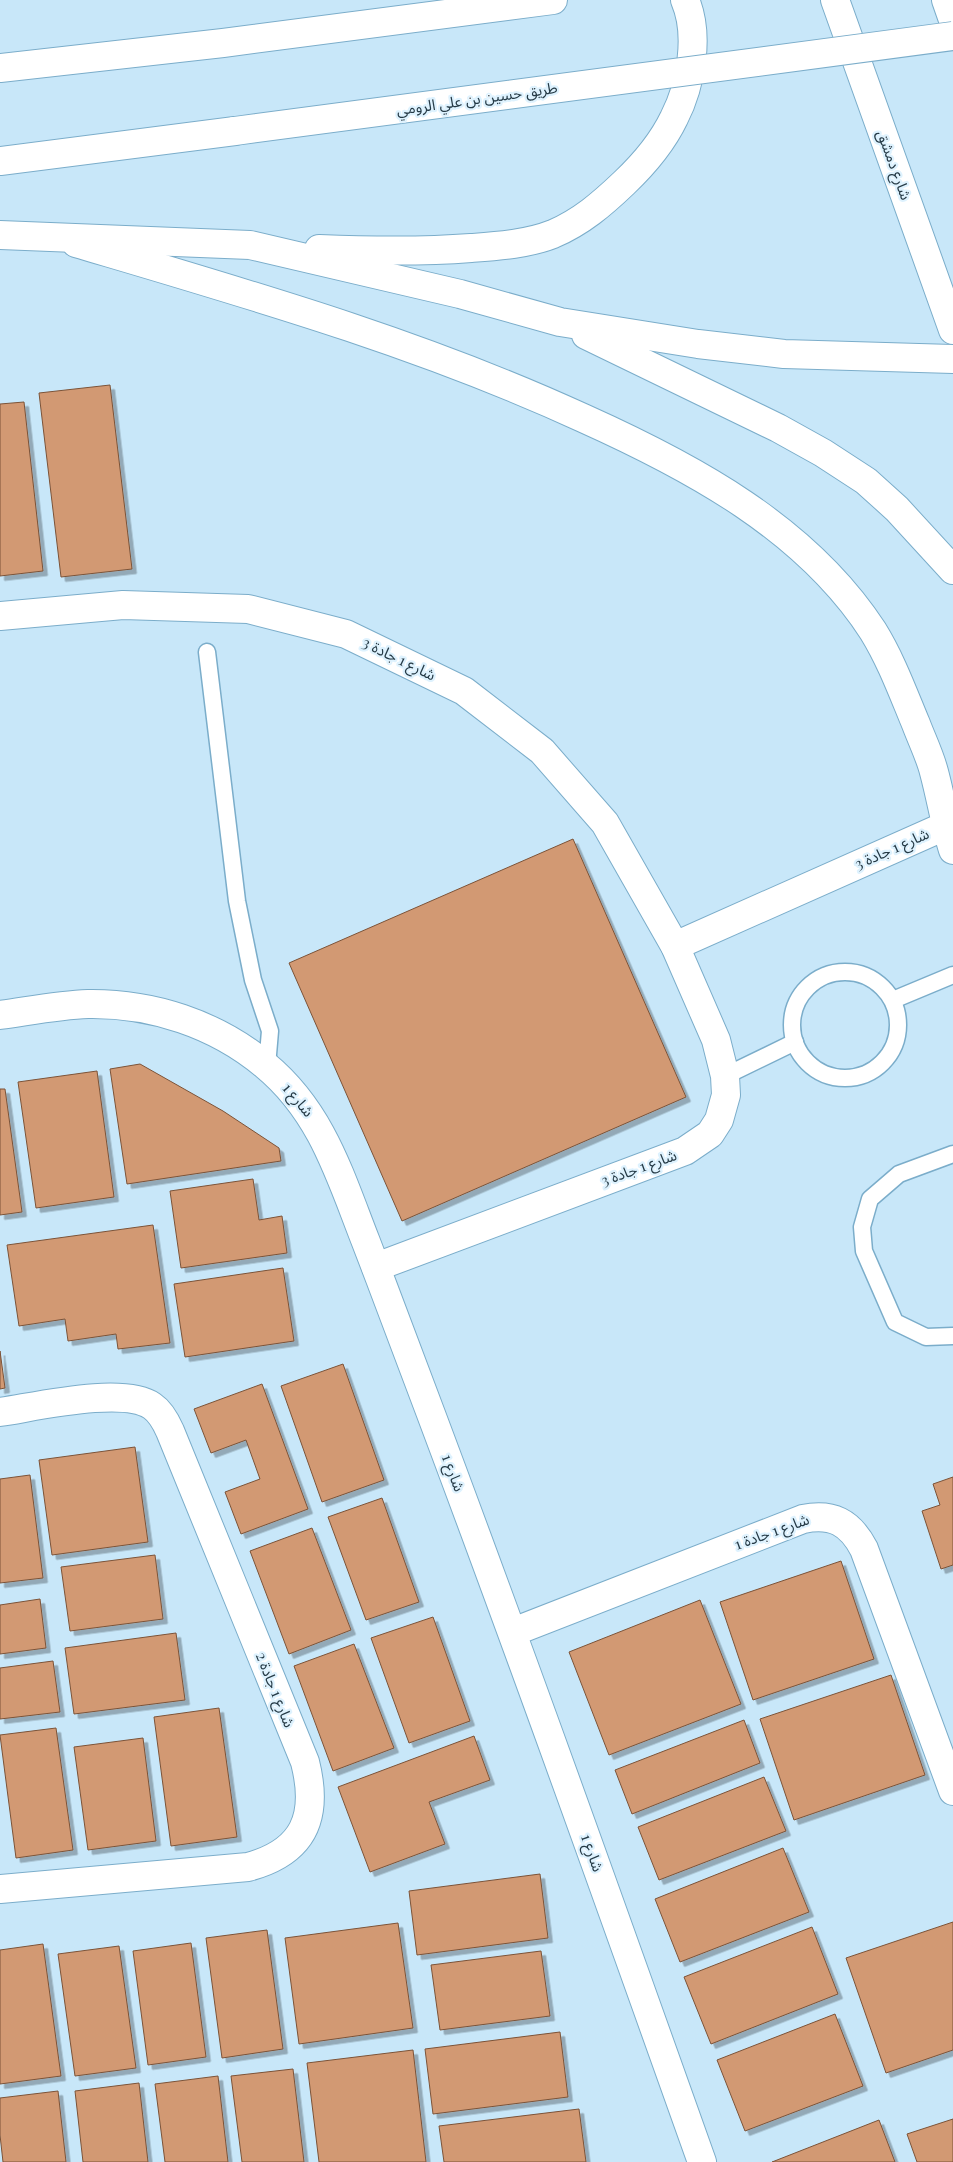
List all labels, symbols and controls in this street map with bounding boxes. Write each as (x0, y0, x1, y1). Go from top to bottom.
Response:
street label: طريق حسين بن علي الرومي (395, 77, 559, 122)
street label: شارع دمشق (870, 127, 917, 204)
street label: شارع 1 جادة 3 (358, 632, 440, 687)
street label: شارع 1 جادة 3 (851, 823, 933, 876)
street label: شارع 1 (276, 1078, 319, 1123)
street label: شارع 1 جادة 3 (598, 1144, 681, 1193)
street label: شارع 1 (435, 1451, 470, 1496)
street label: شارع 1 جادة 1 (732, 1508, 813, 1557)
street label: شارع 1 جادة 2 (249, 1649, 300, 1732)
street label: شارع 1 (574, 1831, 609, 1875)

